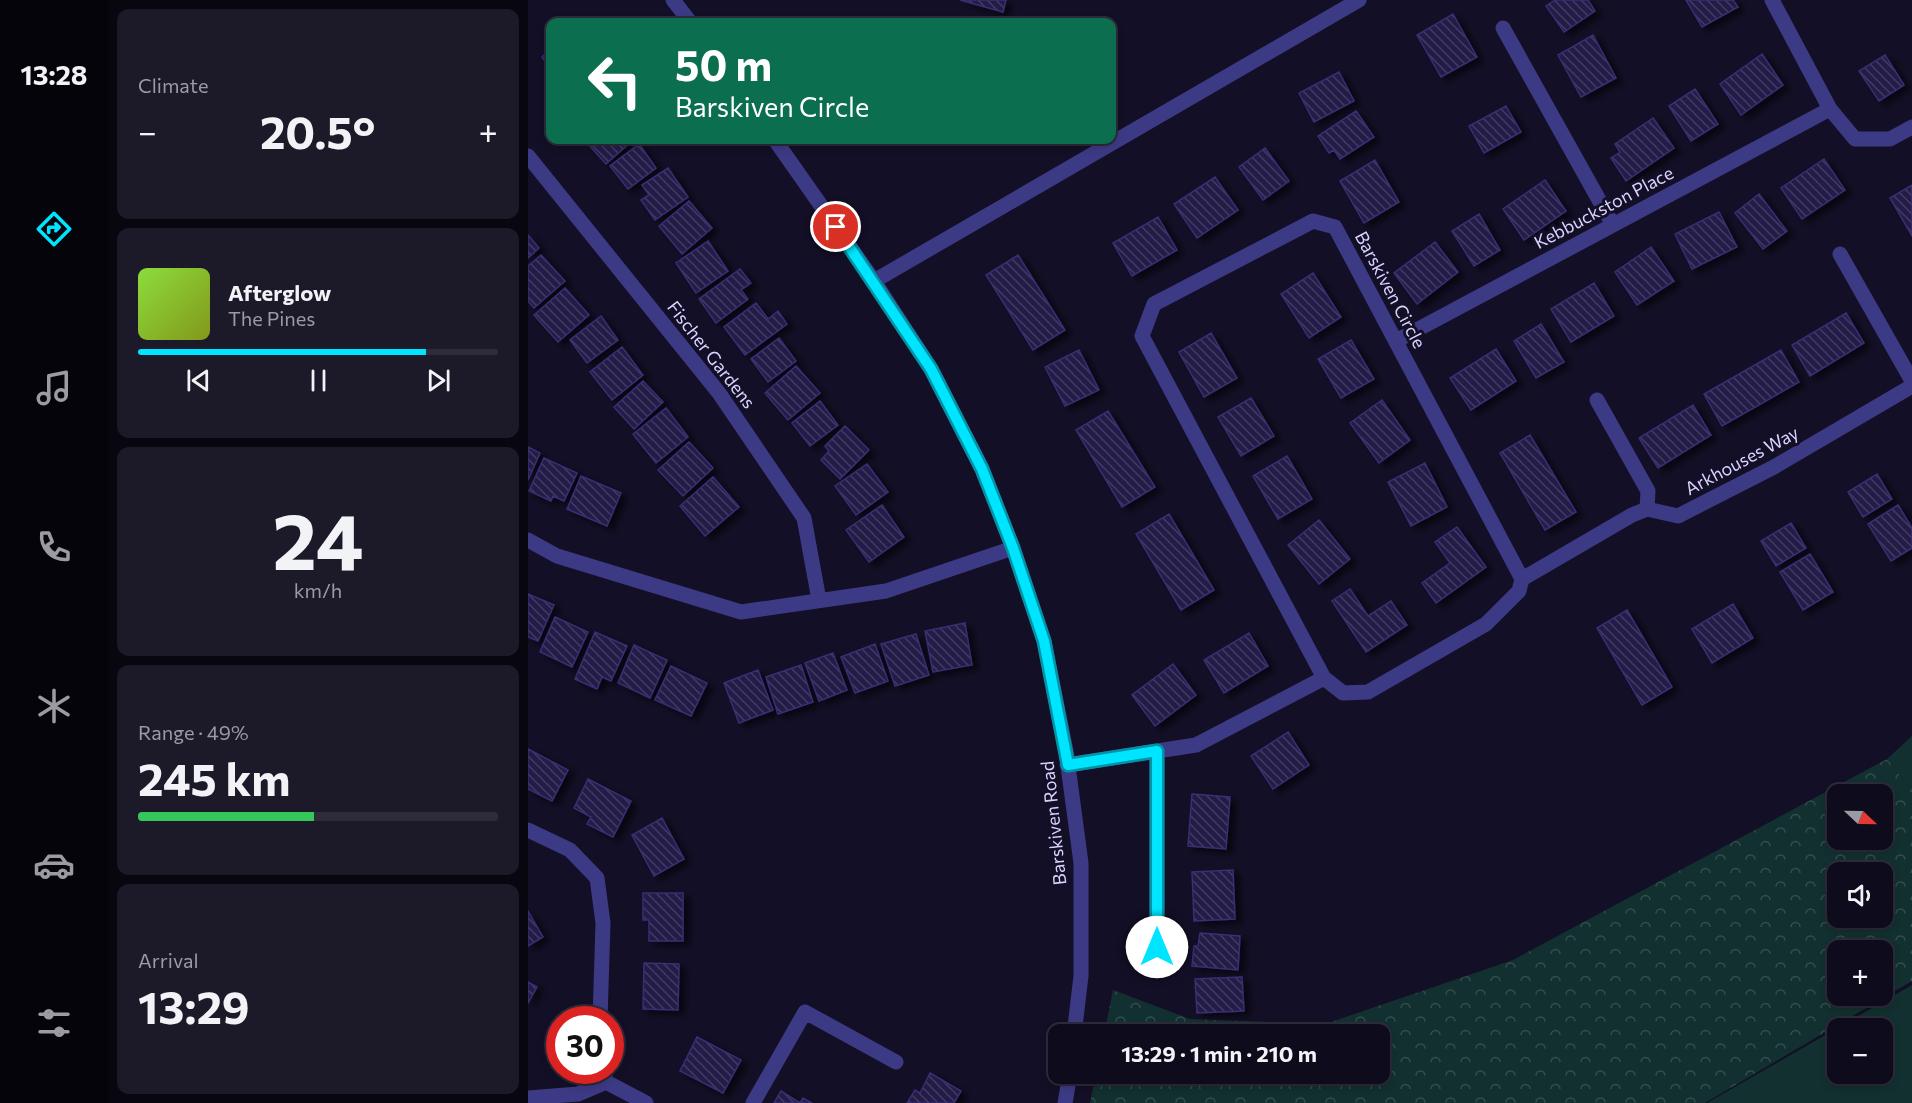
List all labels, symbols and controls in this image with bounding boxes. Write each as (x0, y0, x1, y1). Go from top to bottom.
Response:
text: 50 m (675, 38, 772, 90)
icon: left (576, 42, 654, 120)
text: 13:28 (21, 58, 87, 91)
text: Climate (138, 73, 208, 97)
text: Barskiven Circle (675, 90, 869, 123)
text: 20.5° (260, 103, 375, 158)
text: − (138, 110, 157, 151)
text: + (479, 110, 498, 151)
street label: Kebbuckston Place (1530, 161, 1677, 253)
pin (810, 201, 861, 252)
icon: directions (33, 208, 75, 250)
icon: arrive (819, 210, 852, 243)
street label: Barskiven Circle (1351, 227, 1431, 352)
text: Afterglow (228, 279, 331, 306)
street label: Fischer Gardens (663, 296, 761, 413)
text: The Pines (228, 306, 315, 330)
icon: previous (182, 364, 215, 397)
icon: pause (302, 364, 335, 397)
icon: next (422, 364, 455, 397)
icon: music (33, 367, 75, 409)
street label: Arkhouses Way (1681, 421, 1802, 499)
text: 24 (272, 491, 364, 586)
icon: phone (33, 526, 75, 568)
text: km/h (294, 578, 342, 602)
icon: climate (33, 685, 75, 727)
text: Range · 49% (138, 720, 249, 744)
text: 245 km (138, 750, 291, 805)
street label: Barskiven Road (1036, 760, 1070, 886)
north arrow (1827, 784, 1893, 850)
map controls (1827, 784, 1893, 1084)
icon: car (33, 844, 75, 886)
button: sound (1827, 862, 1893, 928)
position arrow (1125, 915, 1189, 979)
button: + (1827, 940, 1893, 1006)
text: Arrival (138, 948, 199, 972)
text: 13:29 (138, 978, 250, 1033)
icon: filters (33, 1002, 75, 1044)
speed limit sign: 30 (546, 1006, 624, 1084)
button: − (1827, 1018, 1893, 1084)
text: 13:29 · 1 min · 210 m (1121, 1040, 1317, 1067)

